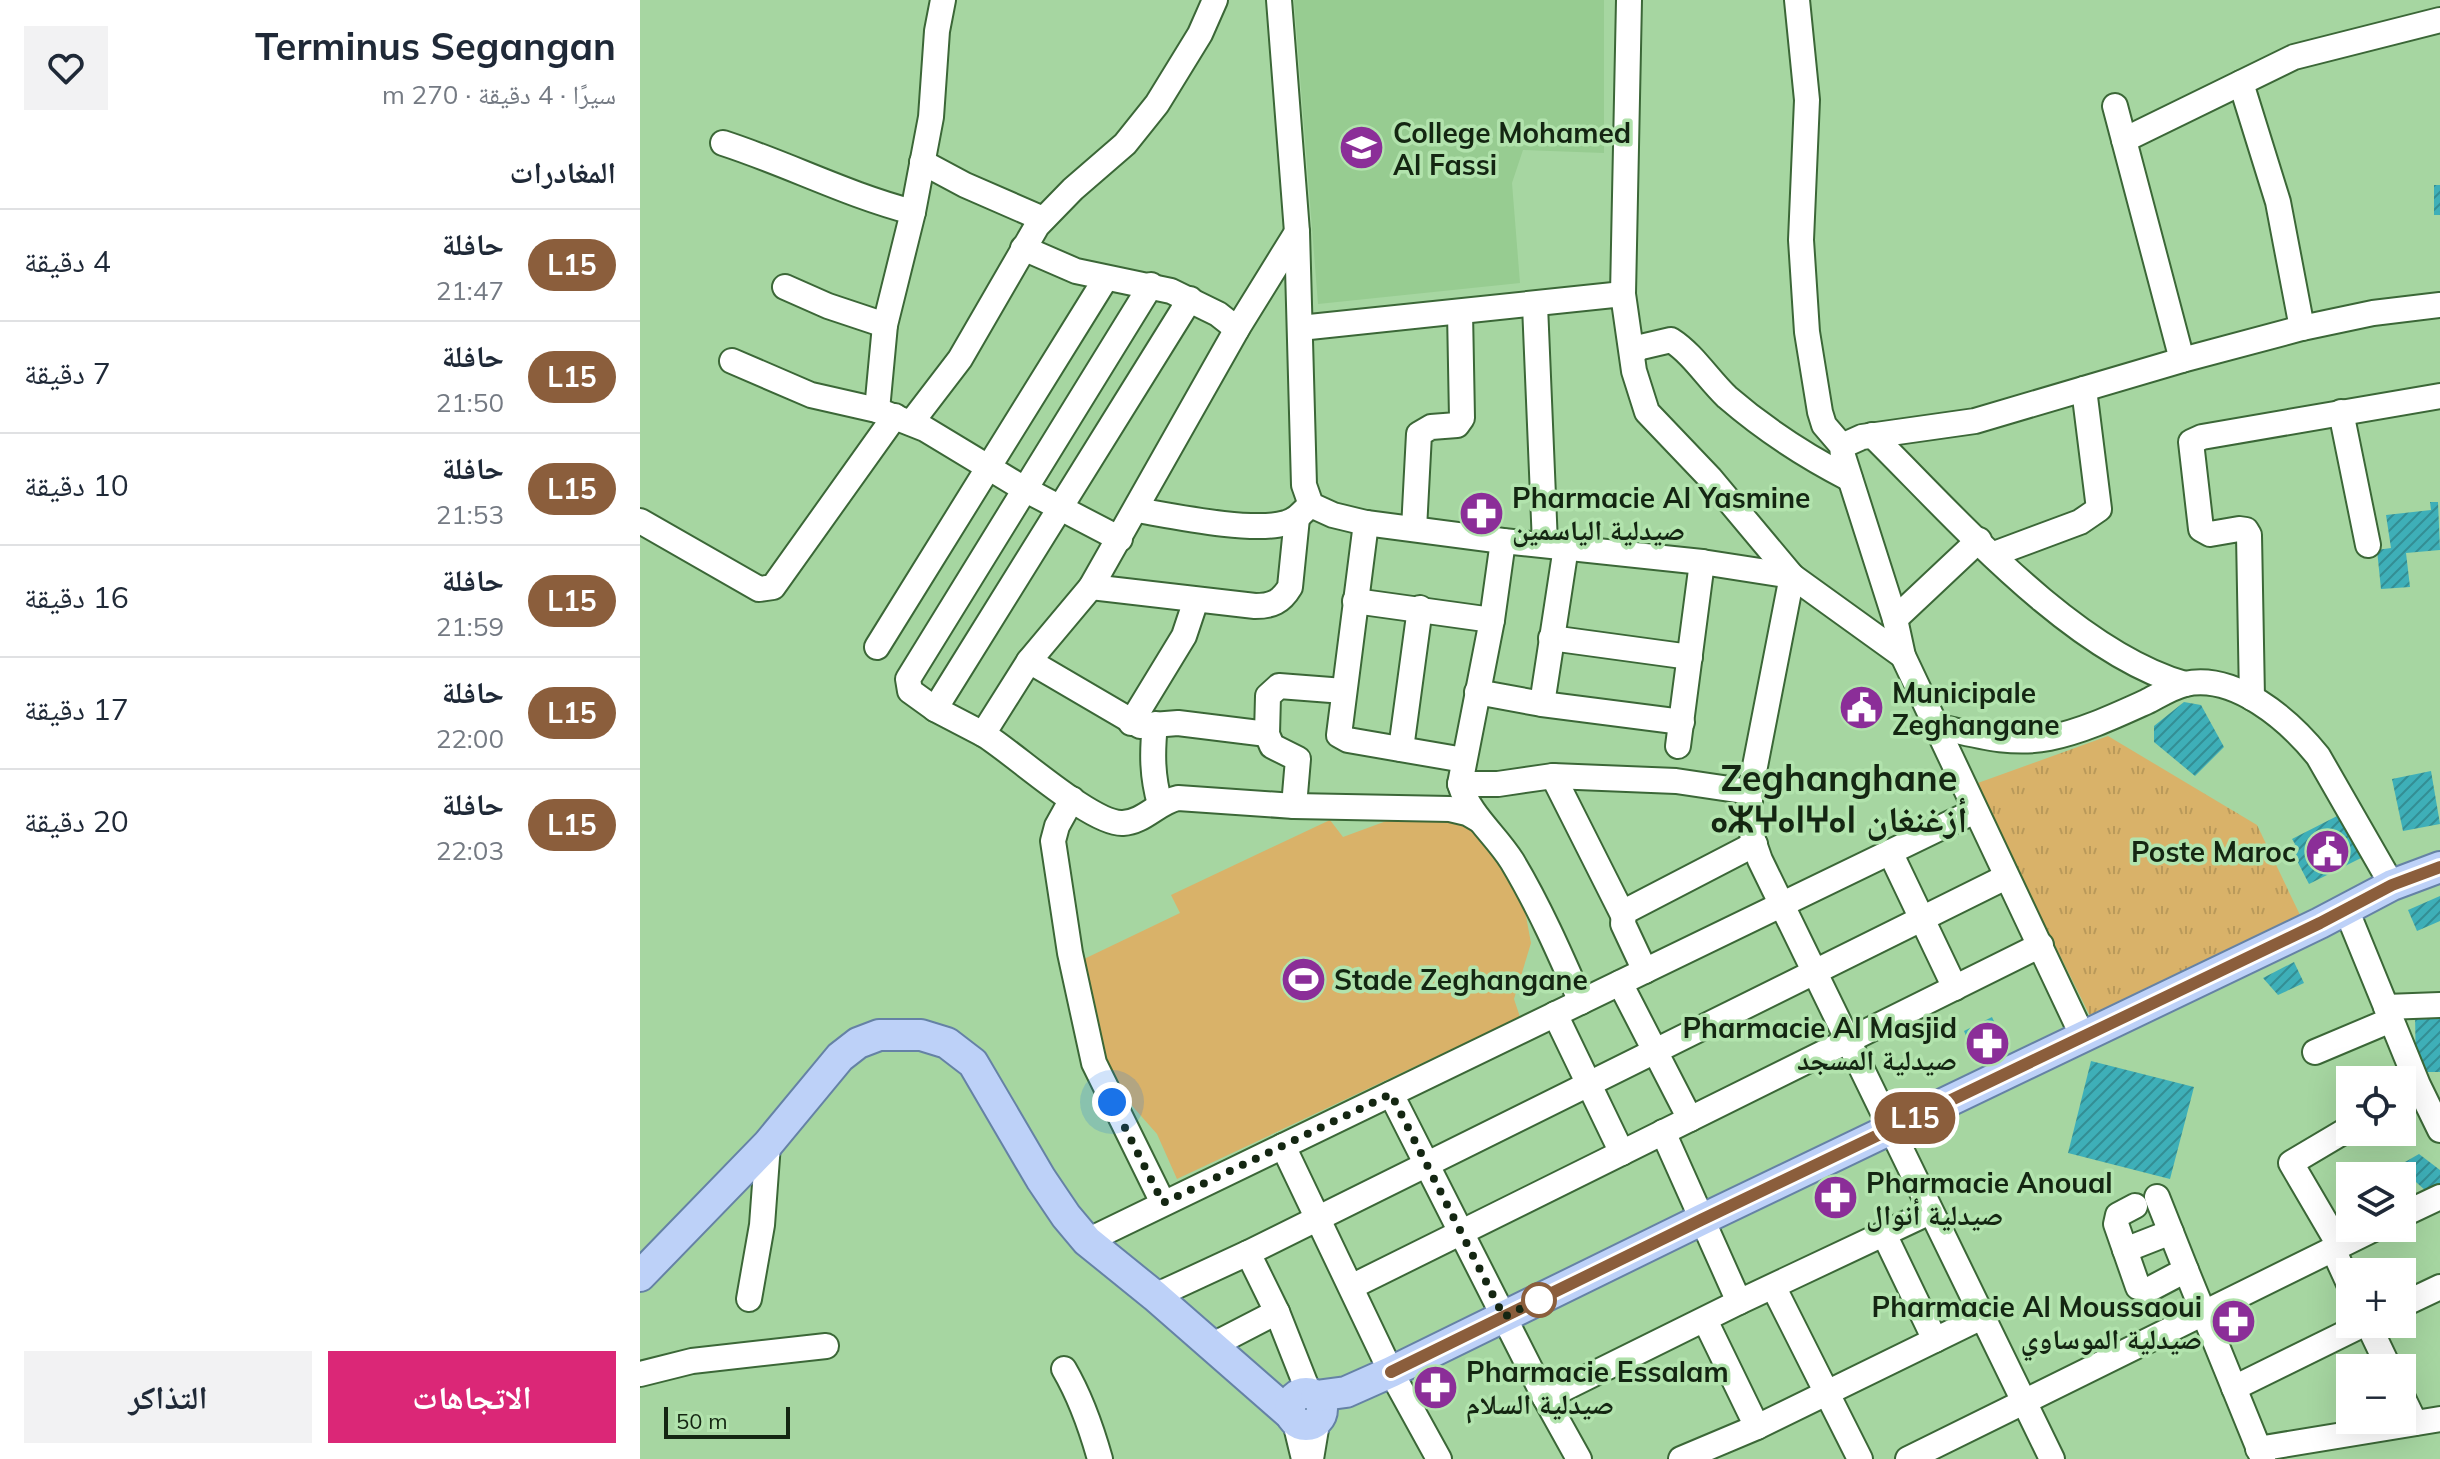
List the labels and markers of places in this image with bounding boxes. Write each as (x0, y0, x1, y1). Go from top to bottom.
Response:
place label: College Mohamed Al Fassi (1393, 115, 1631, 182)
school or university icon: College Mohamed Al Fassi (1338, 124, 1386, 172)
place label: Pharmacie Al Yasmine صيدلية الياسمين (1512, 480, 1810, 548)
pharmacy icon: Pharmacie Al Yasmine صيدلية الياسمين (1457, 489, 1505, 537)
place label: Municipale Zeghangane (1892, 675, 2060, 742)
public building icon: Municipale Zeghangane (1837, 684, 1885, 732)
public building icon: Poste Maroc (2303, 827, 2351, 875)
place label: Poste Maroc (2131, 834, 2296, 869)
sports icon: Stade Zeghangane (1279, 955, 1327, 1003)
place label: Stade Zeghangane (1334, 962, 1588, 997)
place label: Pharmacie Al Masjid صيدلية المسجد (1682, 1010, 1957, 1077)
pharmacy icon: Pharmacie Al Masjid صيدلية المسجد (1964, 1019, 2012, 1067)
place label: Pharmacie Anoual صيدلية أنوال (1866, 1165, 2113, 1232)
pharmacy icon: Pharmacie Anoual صيدلية أنوال (1811, 1174, 1859, 1222)
unlabelled marker (1522, 1283, 1556, 1317)
place label: Pharmacie Al Moussaoui صيدلية الموساوي (1872, 1289, 2202, 1361)
pharmacy icon: Pharmacie Al Moussaoui صيدلية الموساوي (2209, 1298, 2257, 1346)
place label: Pharmacie Essalam صيدلية السلام (1466, 1354, 1729, 1424)
pharmacy icon: Pharmacie Essalam صيدلية السلام (1411, 1363, 1459, 1411)

